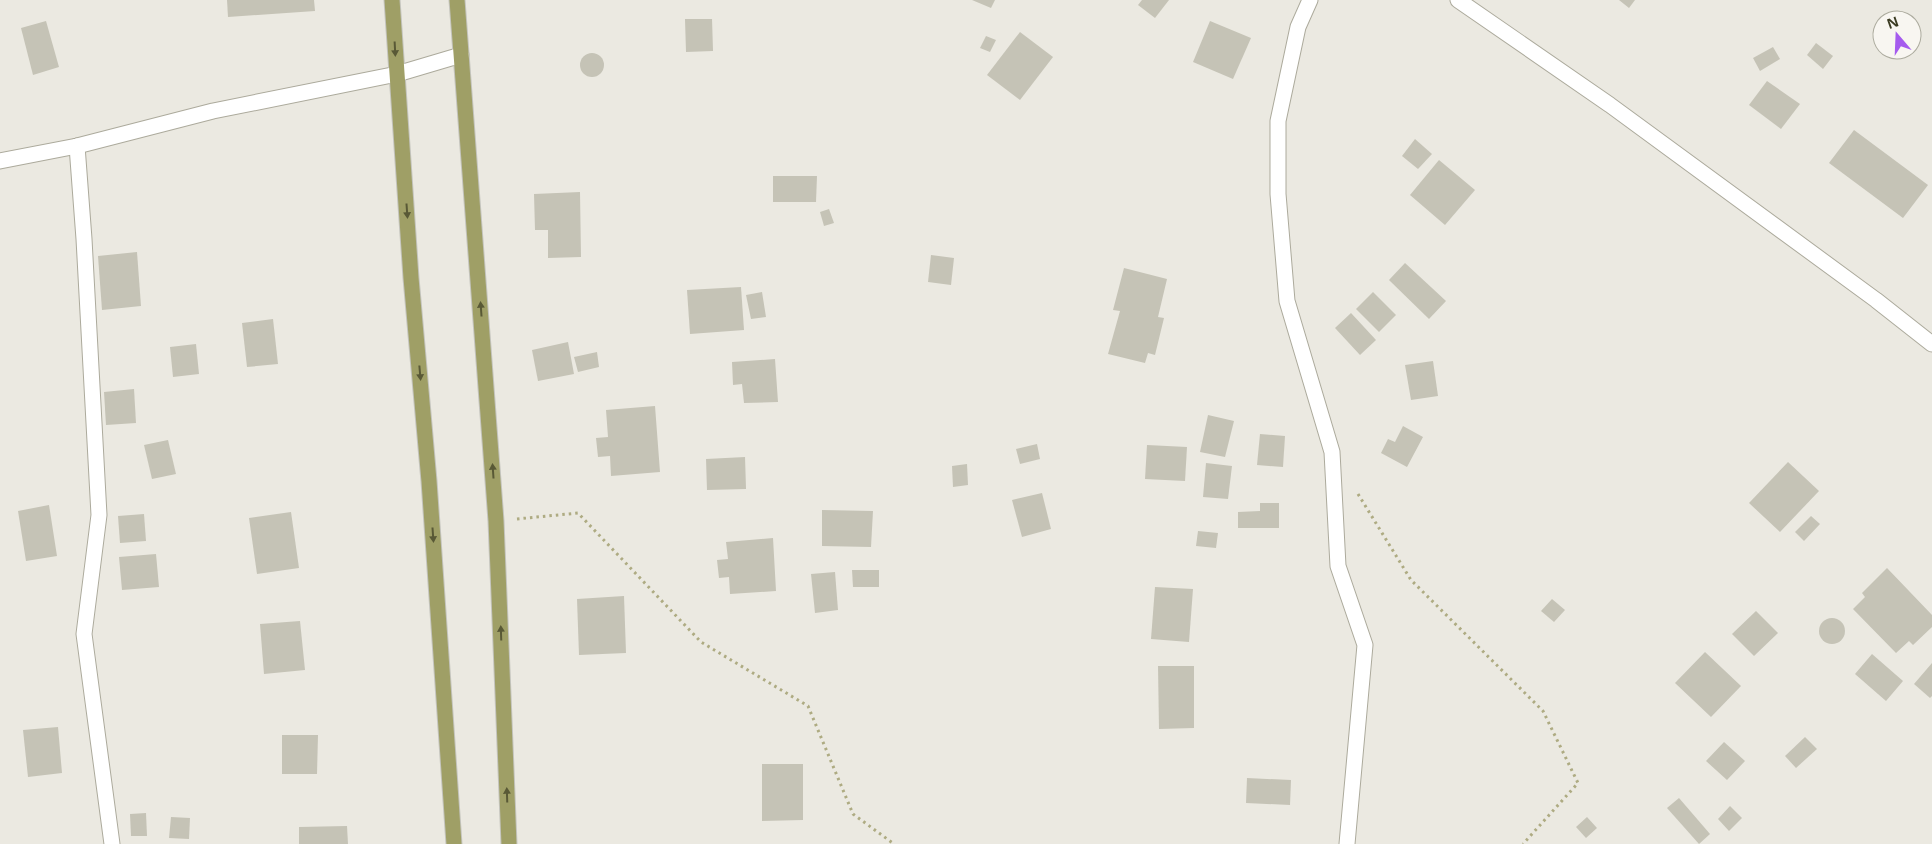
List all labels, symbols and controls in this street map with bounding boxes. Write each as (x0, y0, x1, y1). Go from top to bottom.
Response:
north arrow (1872, 10, 1922, 60)
text: N (1884, 11, 1901, 33)
one-way arrow (392, 41, 400, 57)
one-way arrow (403, 203, 411, 219)
one-way arrow (476, 300, 484, 316)
one-way arrow (416, 365, 424, 381)
one-way arrow (488, 462, 496, 478)
one-way arrow (429, 527, 437, 543)
one-way arrow (496, 625, 504, 641)
one-way arrow (503, 787, 511, 803)

